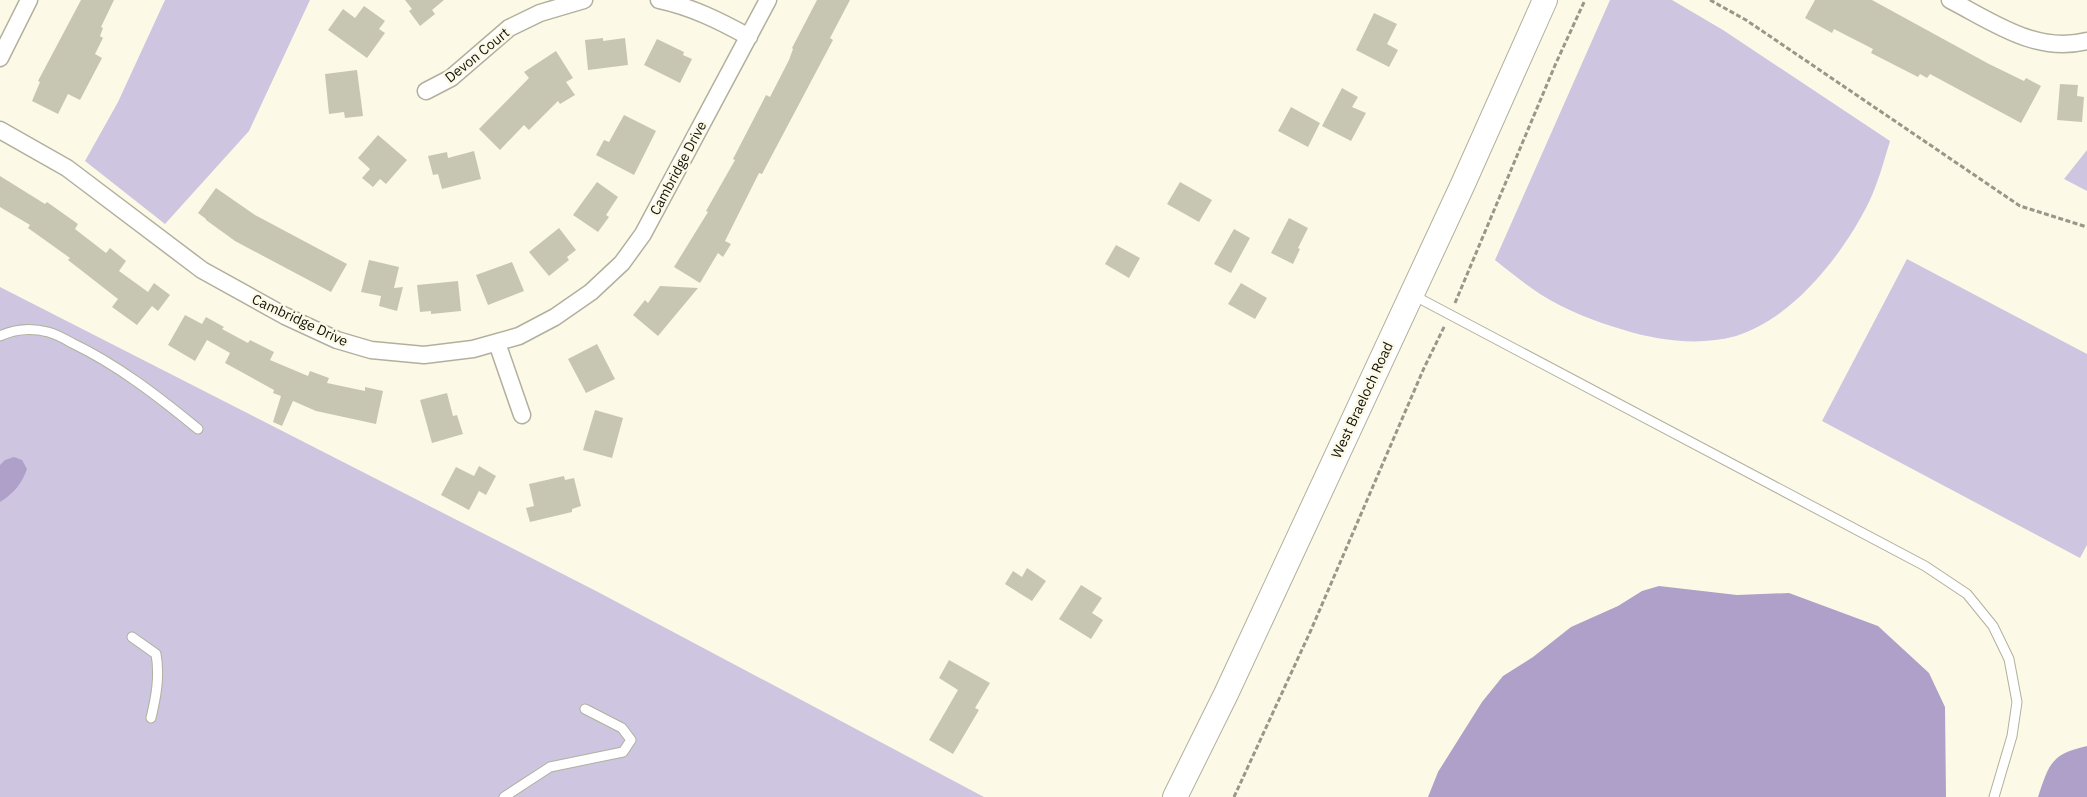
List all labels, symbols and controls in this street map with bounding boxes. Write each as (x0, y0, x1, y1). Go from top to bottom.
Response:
street label: Devon Court (441, 24, 513, 86)
street label: Cambridge Drive (646, 118, 711, 218)
street label: Cambridge Drive (249, 290, 351, 350)
street label: West Braeloch Road (1327, 339, 1397, 461)

